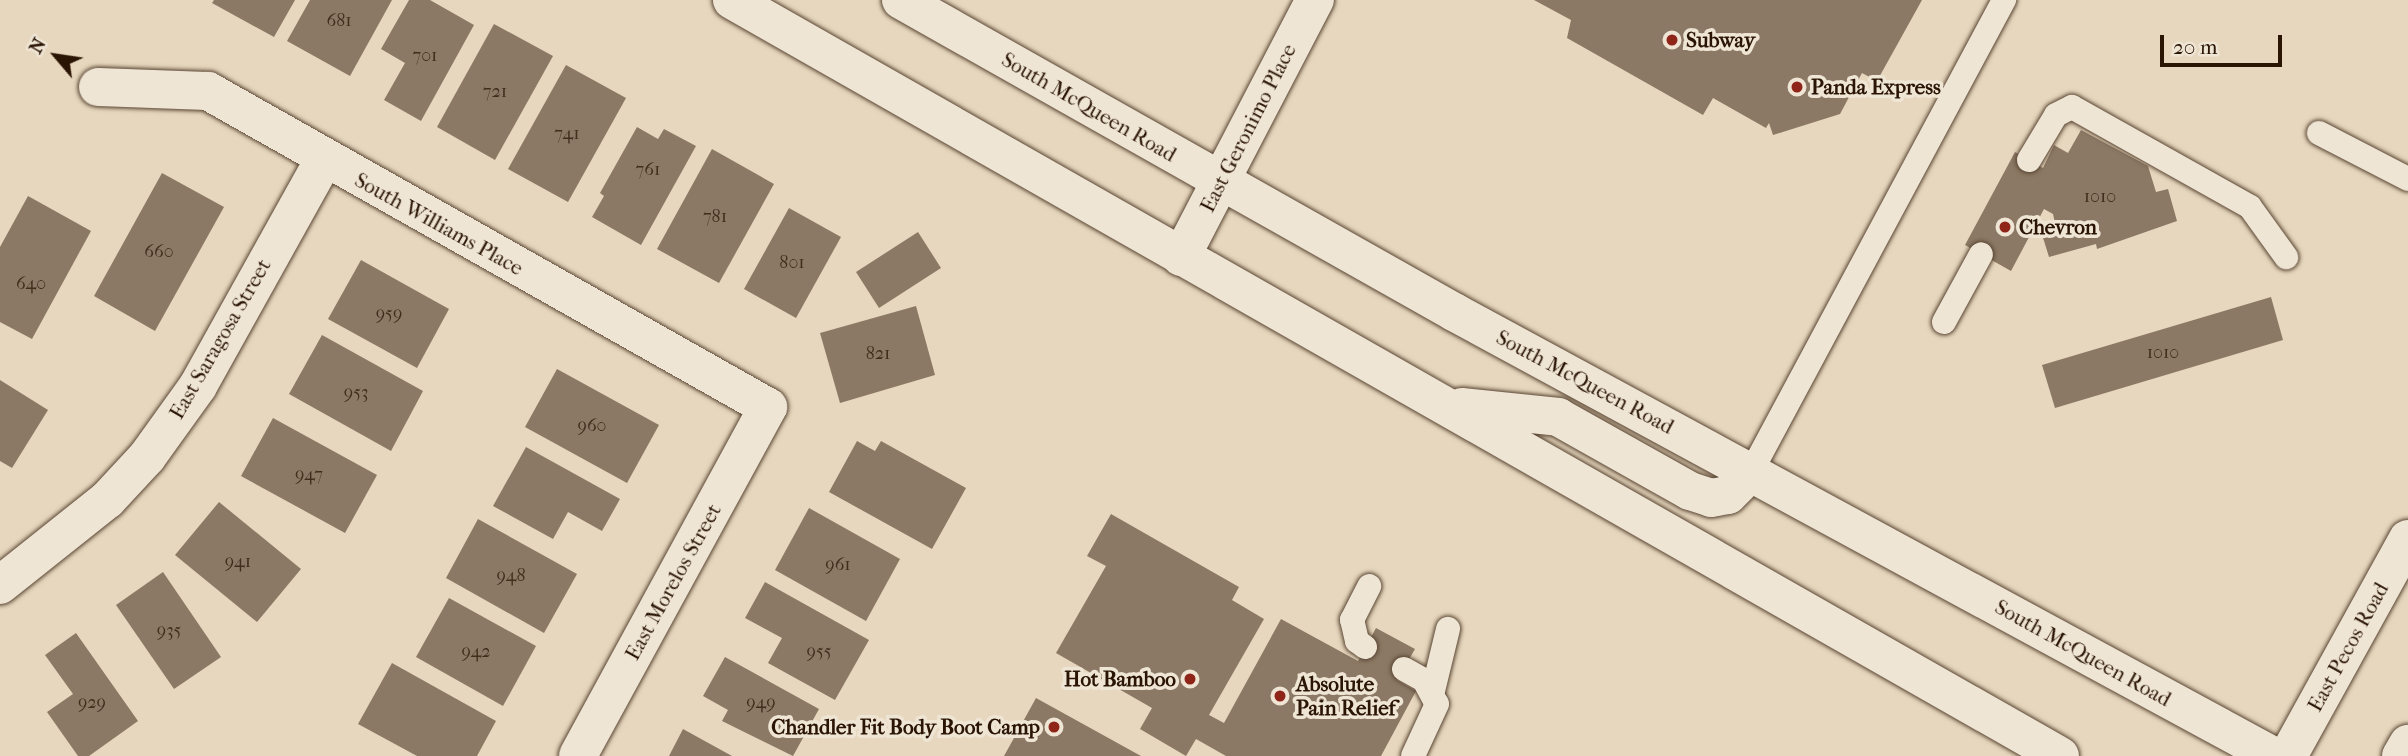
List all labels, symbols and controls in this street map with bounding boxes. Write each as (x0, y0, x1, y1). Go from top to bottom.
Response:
house number: 681 (326, 10, 352, 32)
north arrow (21, 21, 91, 91)
scale bar (2163, 21, 2286, 65)
place label: Subway (1686, 27, 1755, 53)
marker: Subway (1664, 32, 1680, 48)
text: N (25, 34, 51, 57)
text: 20 m (2173, 35, 2217, 59)
street label: East Geronimo Place (1195, 40, 1301, 216)
house number: 701 (413, 45, 437, 67)
street label: South McQueen Road (997, 47, 1181, 167)
place label: Panda Express (1811, 74, 1941, 100)
marker: Panda Express (1789, 79, 1805, 95)
house number: 721 (483, 81, 507, 103)
house number: 741 (554, 123, 580, 145)
house number: 761 (636, 159, 660, 181)
street label: South Williams Place (350, 167, 528, 281)
house number: 1010 (2084, 186, 2116, 208)
house number: 781 (703, 206, 727, 228)
place label: Chevron (2019, 214, 2097, 240)
marker: Chevron (1997, 219, 2013, 235)
house number: 660 (144, 241, 174, 263)
house number: 801 (779, 252, 805, 274)
street label: East Saragosa Street (164, 254, 276, 424)
house number: 640 (16, 273, 46, 295)
house number: 959 (376, 303, 402, 325)
street label: South McQueen Road (1492, 325, 1678, 439)
house number: 1010 (2147, 342, 2179, 364)
house number: 821 (866, 343, 890, 365)
house number: 953 (344, 382, 368, 404)
house number: 960 (577, 415, 607, 437)
house number: 947 (295, 464, 323, 486)
street label: East Morelos Street (620, 499, 726, 665)
house number: 941 (225, 551, 251, 573)
house number: 961 (825, 554, 851, 576)
house number: 948 (497, 565, 525, 587)
street label: East Pecos Road (2302, 578, 2394, 716)
street label: South McQueen Road (1991, 594, 2175, 712)
house number: 935 (157, 620, 181, 642)
house number: 942 (461, 641, 491, 663)
house number: 955 (807, 641, 831, 663)
place label: Hot Bamboo (1064, 666, 1176, 692)
marker: Hot Bamboo (1182, 671, 1198, 687)
place label: Absolute Pain Relief (1296, 671, 1396, 721)
marker: Absolute Pain Relief (1270, 686, 1290, 706)
house number: 929 (78, 692, 106, 714)
house number: 949 (746, 692, 776, 714)
place label: Chandler Fit Body Boot Camp (771, 714, 1040, 740)
marker: Chandler Fit Body Boot Camp (1046, 719, 1062, 735)

